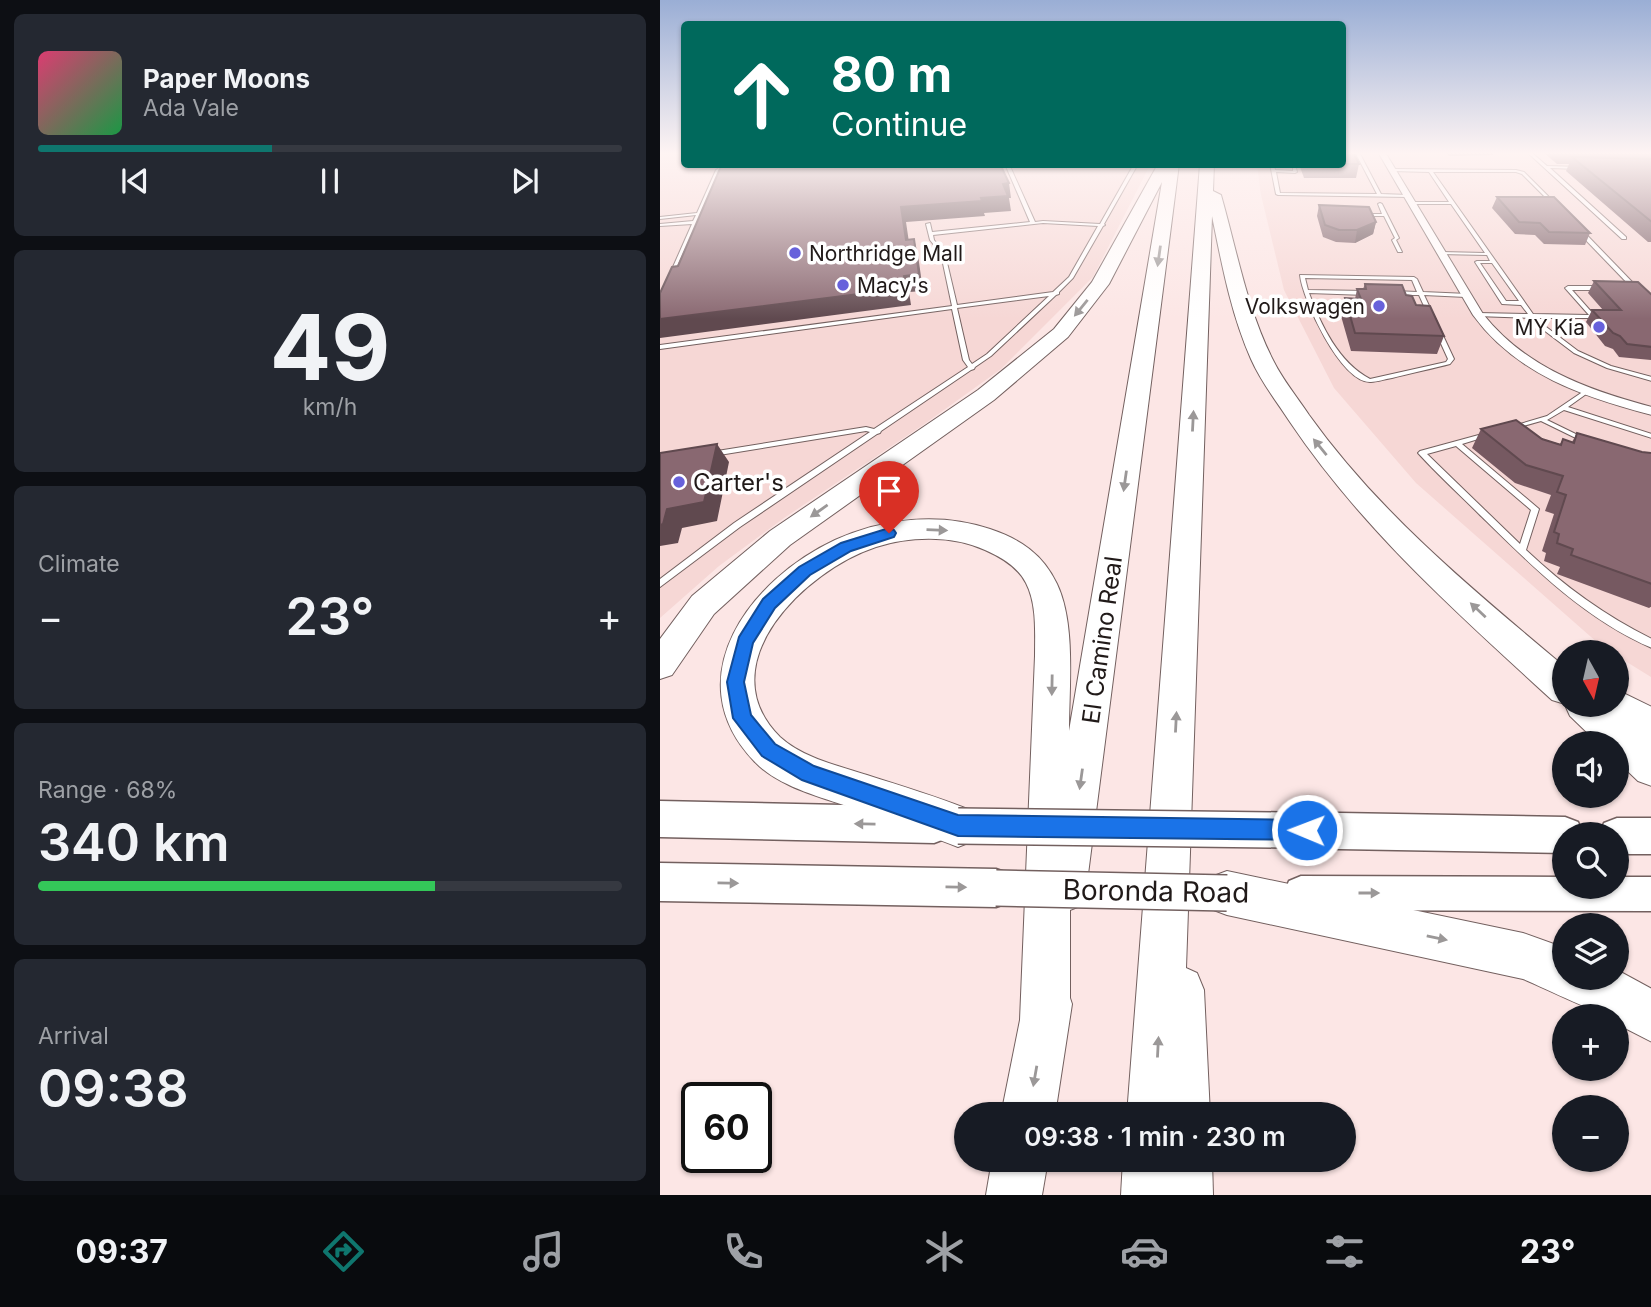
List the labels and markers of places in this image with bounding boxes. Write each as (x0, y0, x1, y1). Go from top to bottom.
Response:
place label: Northridge Mall (809, 241, 963, 266)
marker: Northridge Mall (787, 245, 803, 261)
place label: Macy's (857, 273, 929, 298)
marker: Macy's (835, 277, 851, 293)
place label: Volkswagen (1245, 294, 1365, 319)
marker: Volkswagen (1371, 298, 1387, 314)
place label: MY Kia (1515, 315, 1585, 340)
marker: MY Kia (1591, 319, 1607, 335)
pin (859, 461, 919, 533)
place label: Carter's (693, 468, 784, 497)
marker: Carter's (671, 474, 687, 490)

